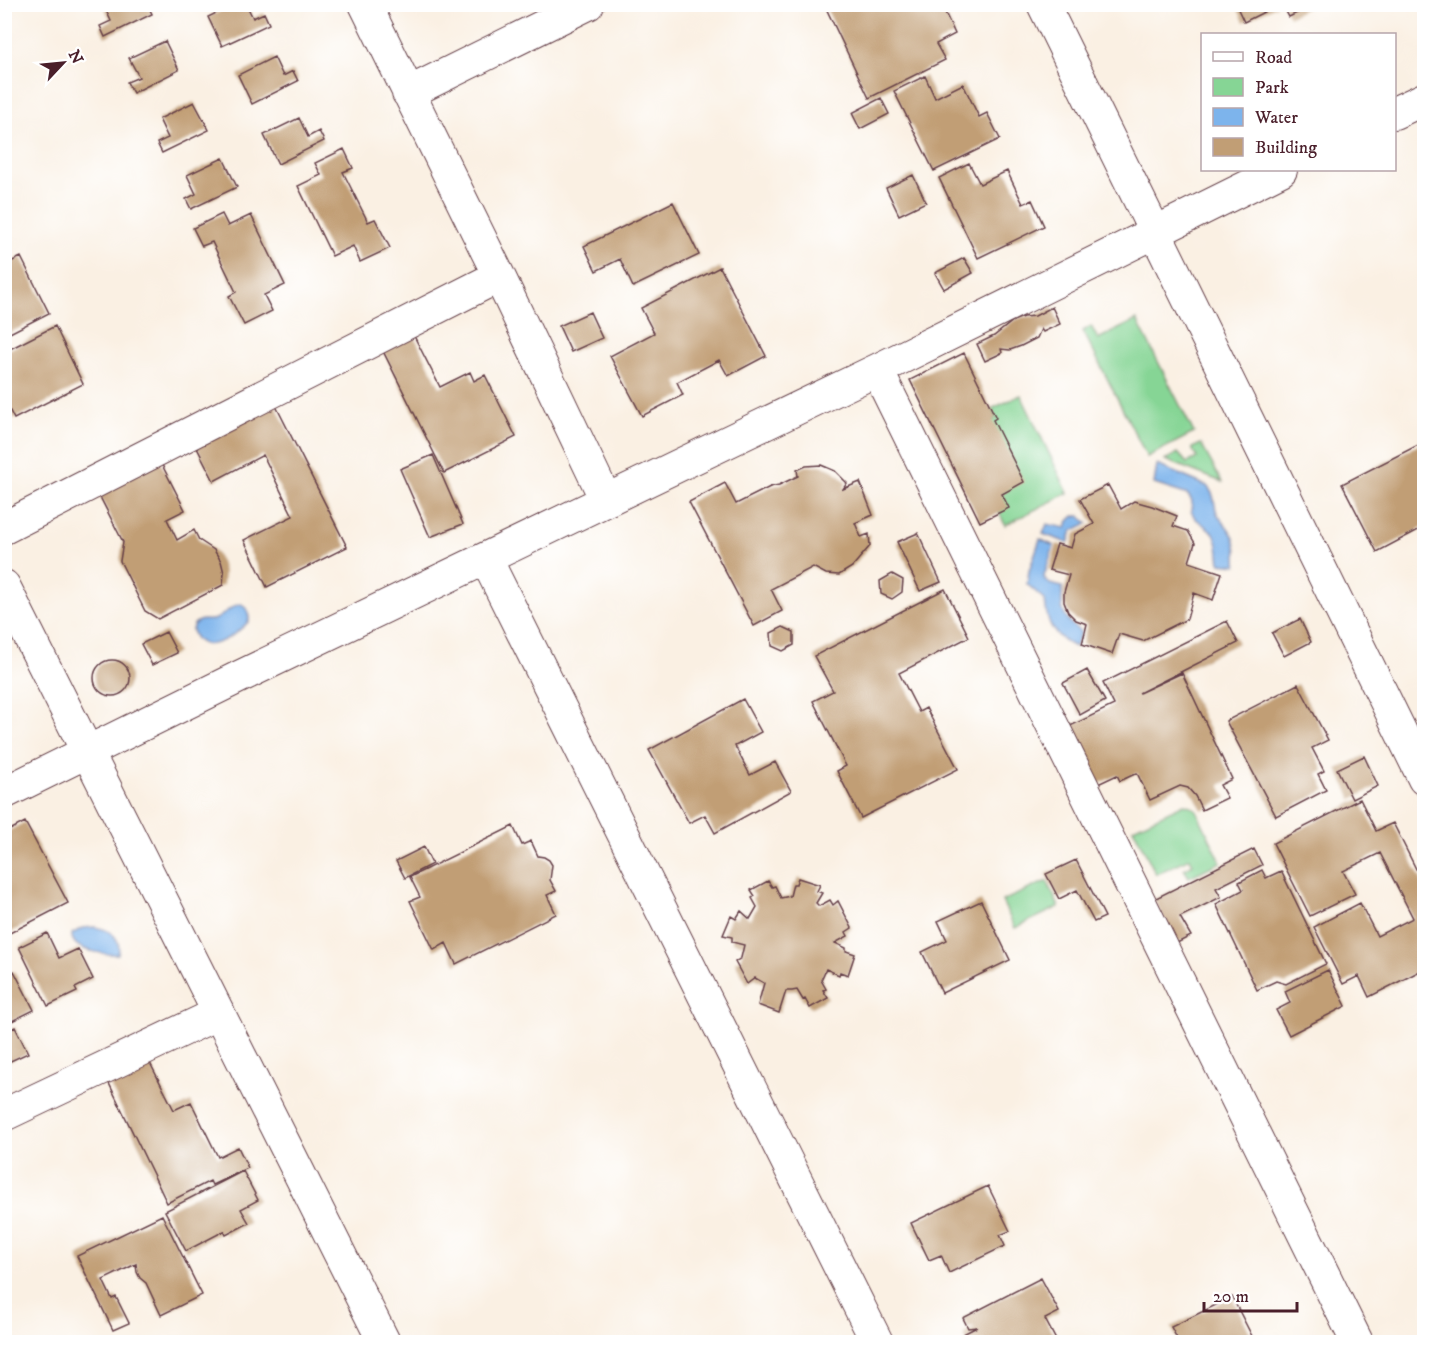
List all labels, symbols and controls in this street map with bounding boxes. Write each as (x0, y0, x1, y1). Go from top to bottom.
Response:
north arrow (33, 33, 93, 93)
legend (1201, 33, 1396, 171)
text: N (64, 47, 87, 67)
text: Road (1255, 47, 1292, 69)
text: Park (1255, 77, 1289, 99)
text: Water (1254, 107, 1298, 129)
text: Building (1255, 137, 1317, 159)
scale bar (1204, 1275, 1297, 1313)
text: 20 m (1213, 1286, 1249, 1308)

